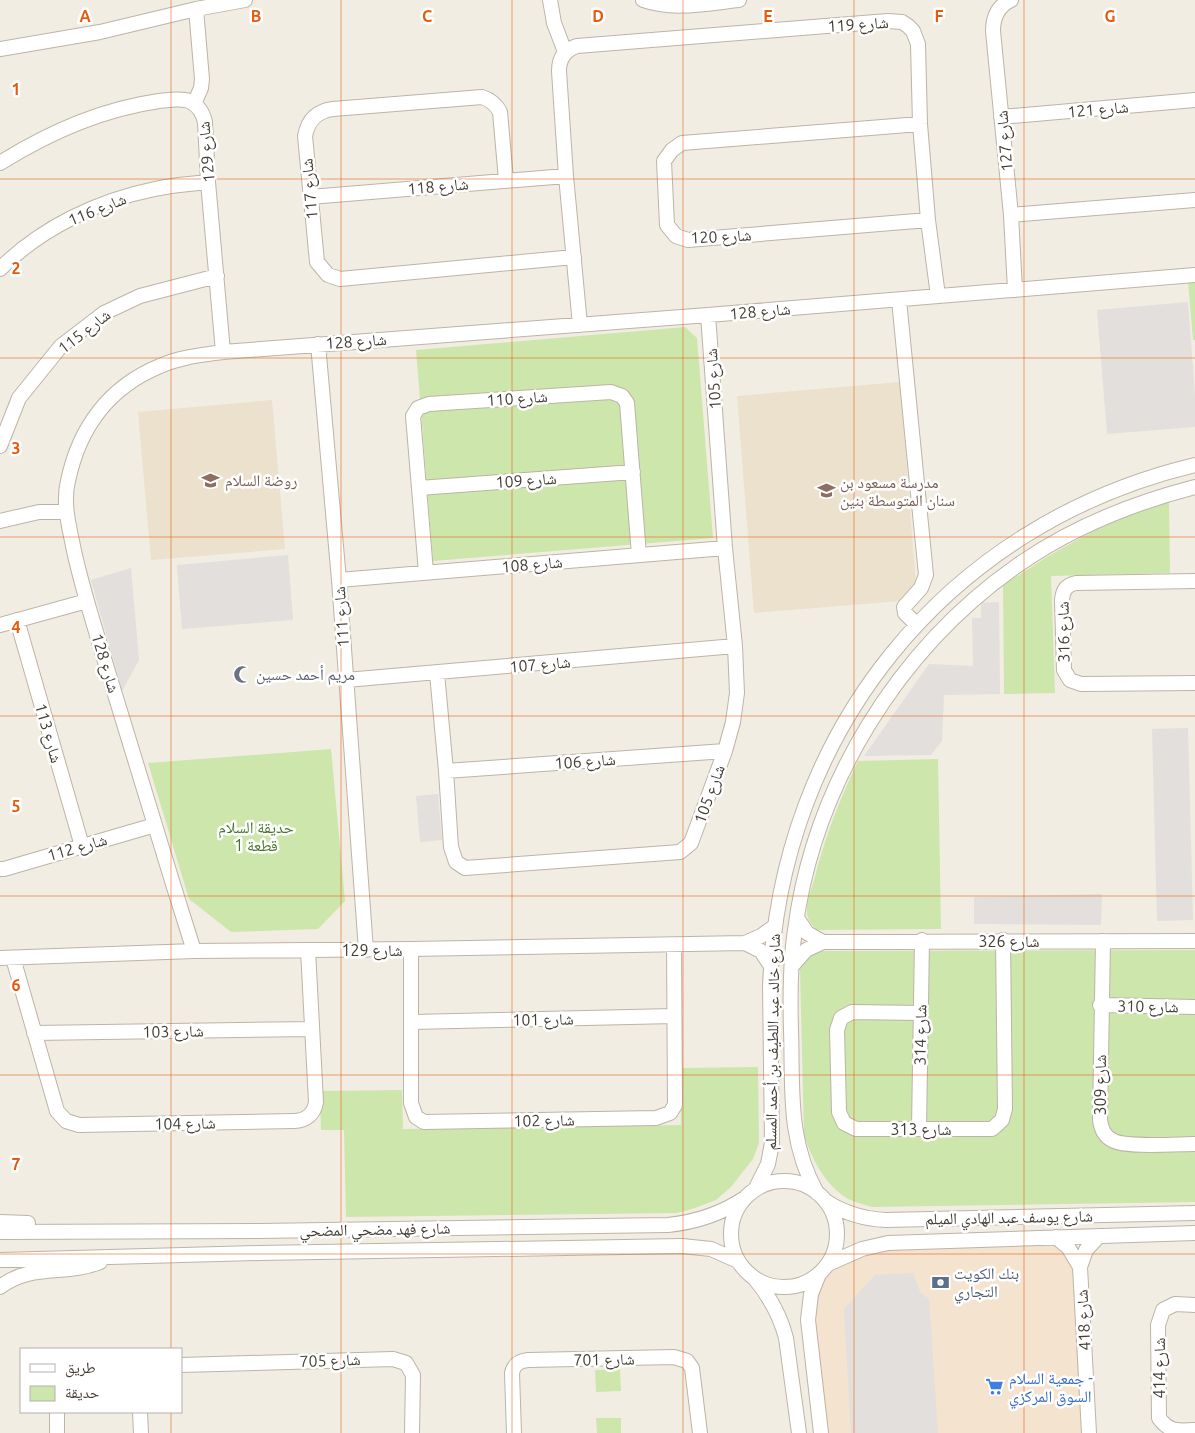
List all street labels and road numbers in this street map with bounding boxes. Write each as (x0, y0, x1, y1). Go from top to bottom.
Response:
street label: شارع 119 (827, 13, 889, 37)
street label: شارع 121 (1067, 97, 1129, 123)
street label: شارع 127 (992, 110, 1018, 172)
street label: شارع 129 (194, 121, 220, 183)
street label: شارع 117 (297, 158, 323, 220)
street label: شارع 118 (407, 174, 469, 200)
street label: شارع 116 (65, 189, 129, 231)
street label: شارع 120 (690, 225, 752, 249)
street label: شارع 128 (729, 299, 791, 325)
street label: شارع 115 (54, 305, 115, 358)
street label: شارع 128 (325, 330, 387, 354)
street label: شارع 105 (702, 348, 726, 410)
street label: شارع 110 (486, 387, 548, 411)
street label: شارع 109 (495, 469, 557, 493)
street label: شارع 108 (501, 552, 563, 578)
street label: شارع 111 (330, 586, 354, 648)
street label: شارع 316 (1053, 601, 1075, 663)
street label: شارع 128 (87, 631, 124, 695)
street label: شارع 107 (509, 652, 571, 678)
street label: شارع 113 (30, 701, 66, 765)
street label: شارع 106 (554, 750, 616, 774)
street label: شارع 105 (690, 762, 730, 827)
street label: شارع 112 (45, 830, 109, 866)
street label: شارع 326 (978, 932, 1040, 952)
street label: شارع خالد عبد اللطيف بن أحمد المسلم (761, 934, 785, 1151)
street label: شارع 129 (341, 941, 403, 961)
street label: شارع 310 (1117, 996, 1179, 1018)
street label: شارع 314 (910, 1004, 932, 1066)
street label: شارع 101 (512, 1009, 574, 1031)
street label: شارع 103 (142, 1021, 204, 1043)
street label: شارع 309 (1091, 1054, 1111, 1116)
street label: شارع 102 (513, 1110, 575, 1132)
street label: شارع 104 (154, 1113, 216, 1135)
street label: شارع 313 (890, 1120, 952, 1140)
street label: شارع يوسف عبد الهادي الميلم (925, 1207, 1093, 1232)
street label: شارع فهد مضحي المضحي (299, 1219, 451, 1243)
street label: شارع 418 (1072, 1289, 1096, 1351)
street label: شارع 414 (1150, 1337, 1170, 1399)
street label: شارع 701 (573, 1349, 635, 1371)
street label: شارع 705 (299, 1350, 361, 1372)

